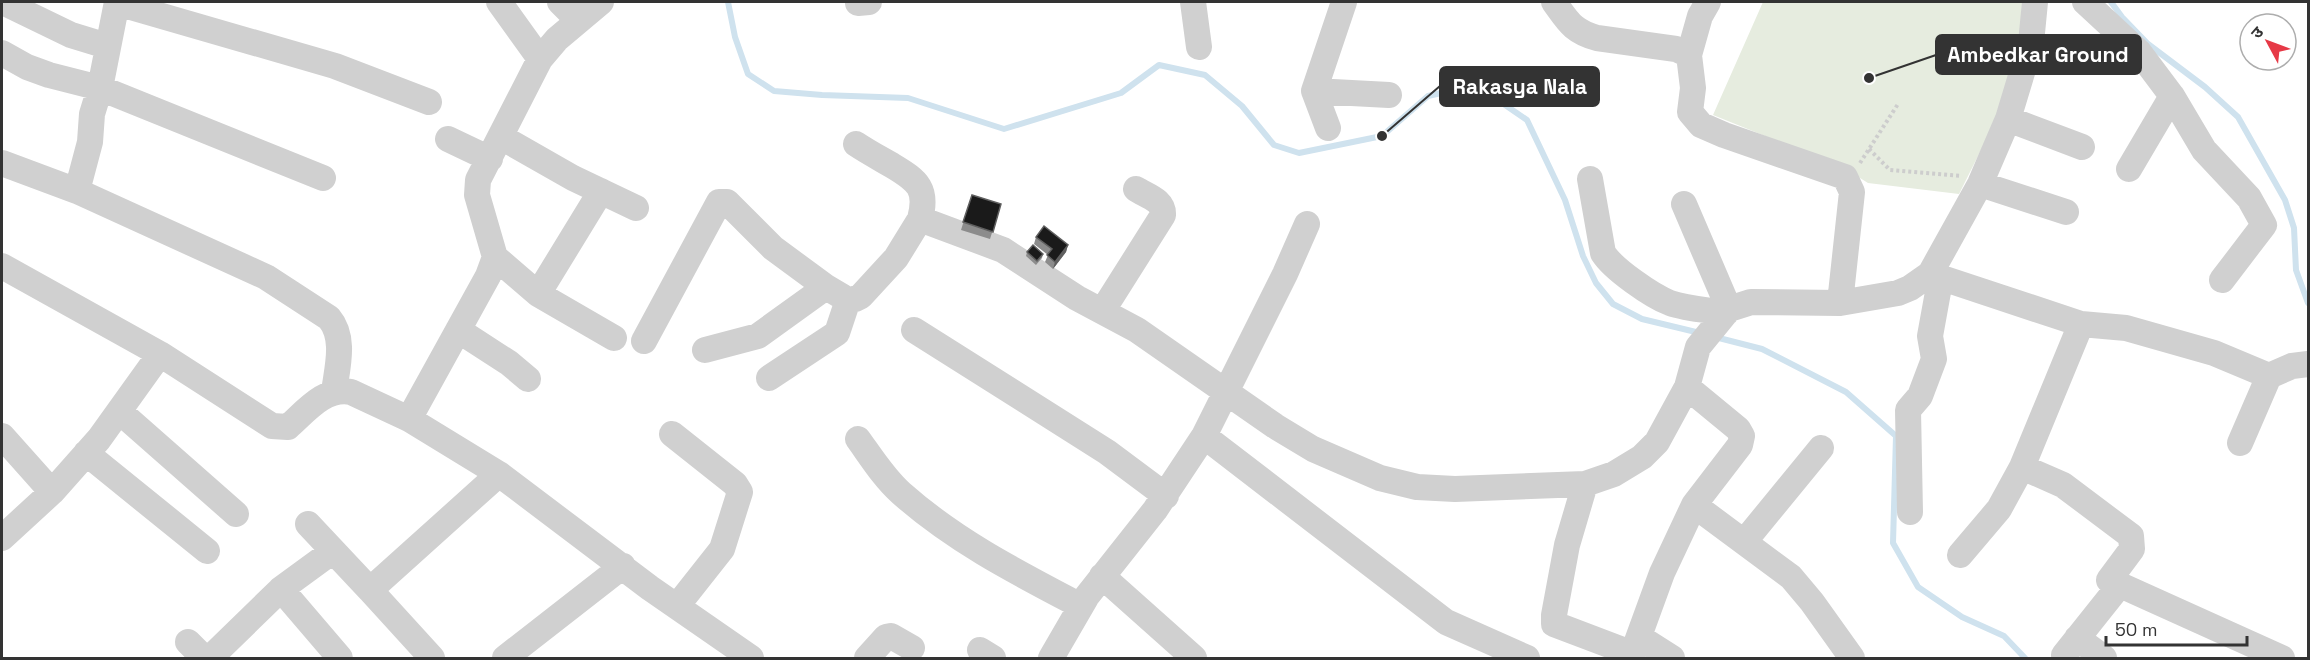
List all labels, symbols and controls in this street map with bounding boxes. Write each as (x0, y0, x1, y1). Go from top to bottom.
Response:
north arrow (2238, 12, 2298, 72)
text: उ (2246, 22, 2268, 43)
callout: Ambedkar Ground (1936, 35, 2141, 74)
text: Ambedkar Ground (1947, 41, 2129, 68)
callout: Rakasya Nala (1440, 67, 1599, 106)
text: Rakasya Nala (1453, 73, 1587, 100)
scale bar (2106, 609, 2247, 647)
text: 50 m (2115, 618, 2157, 641)

